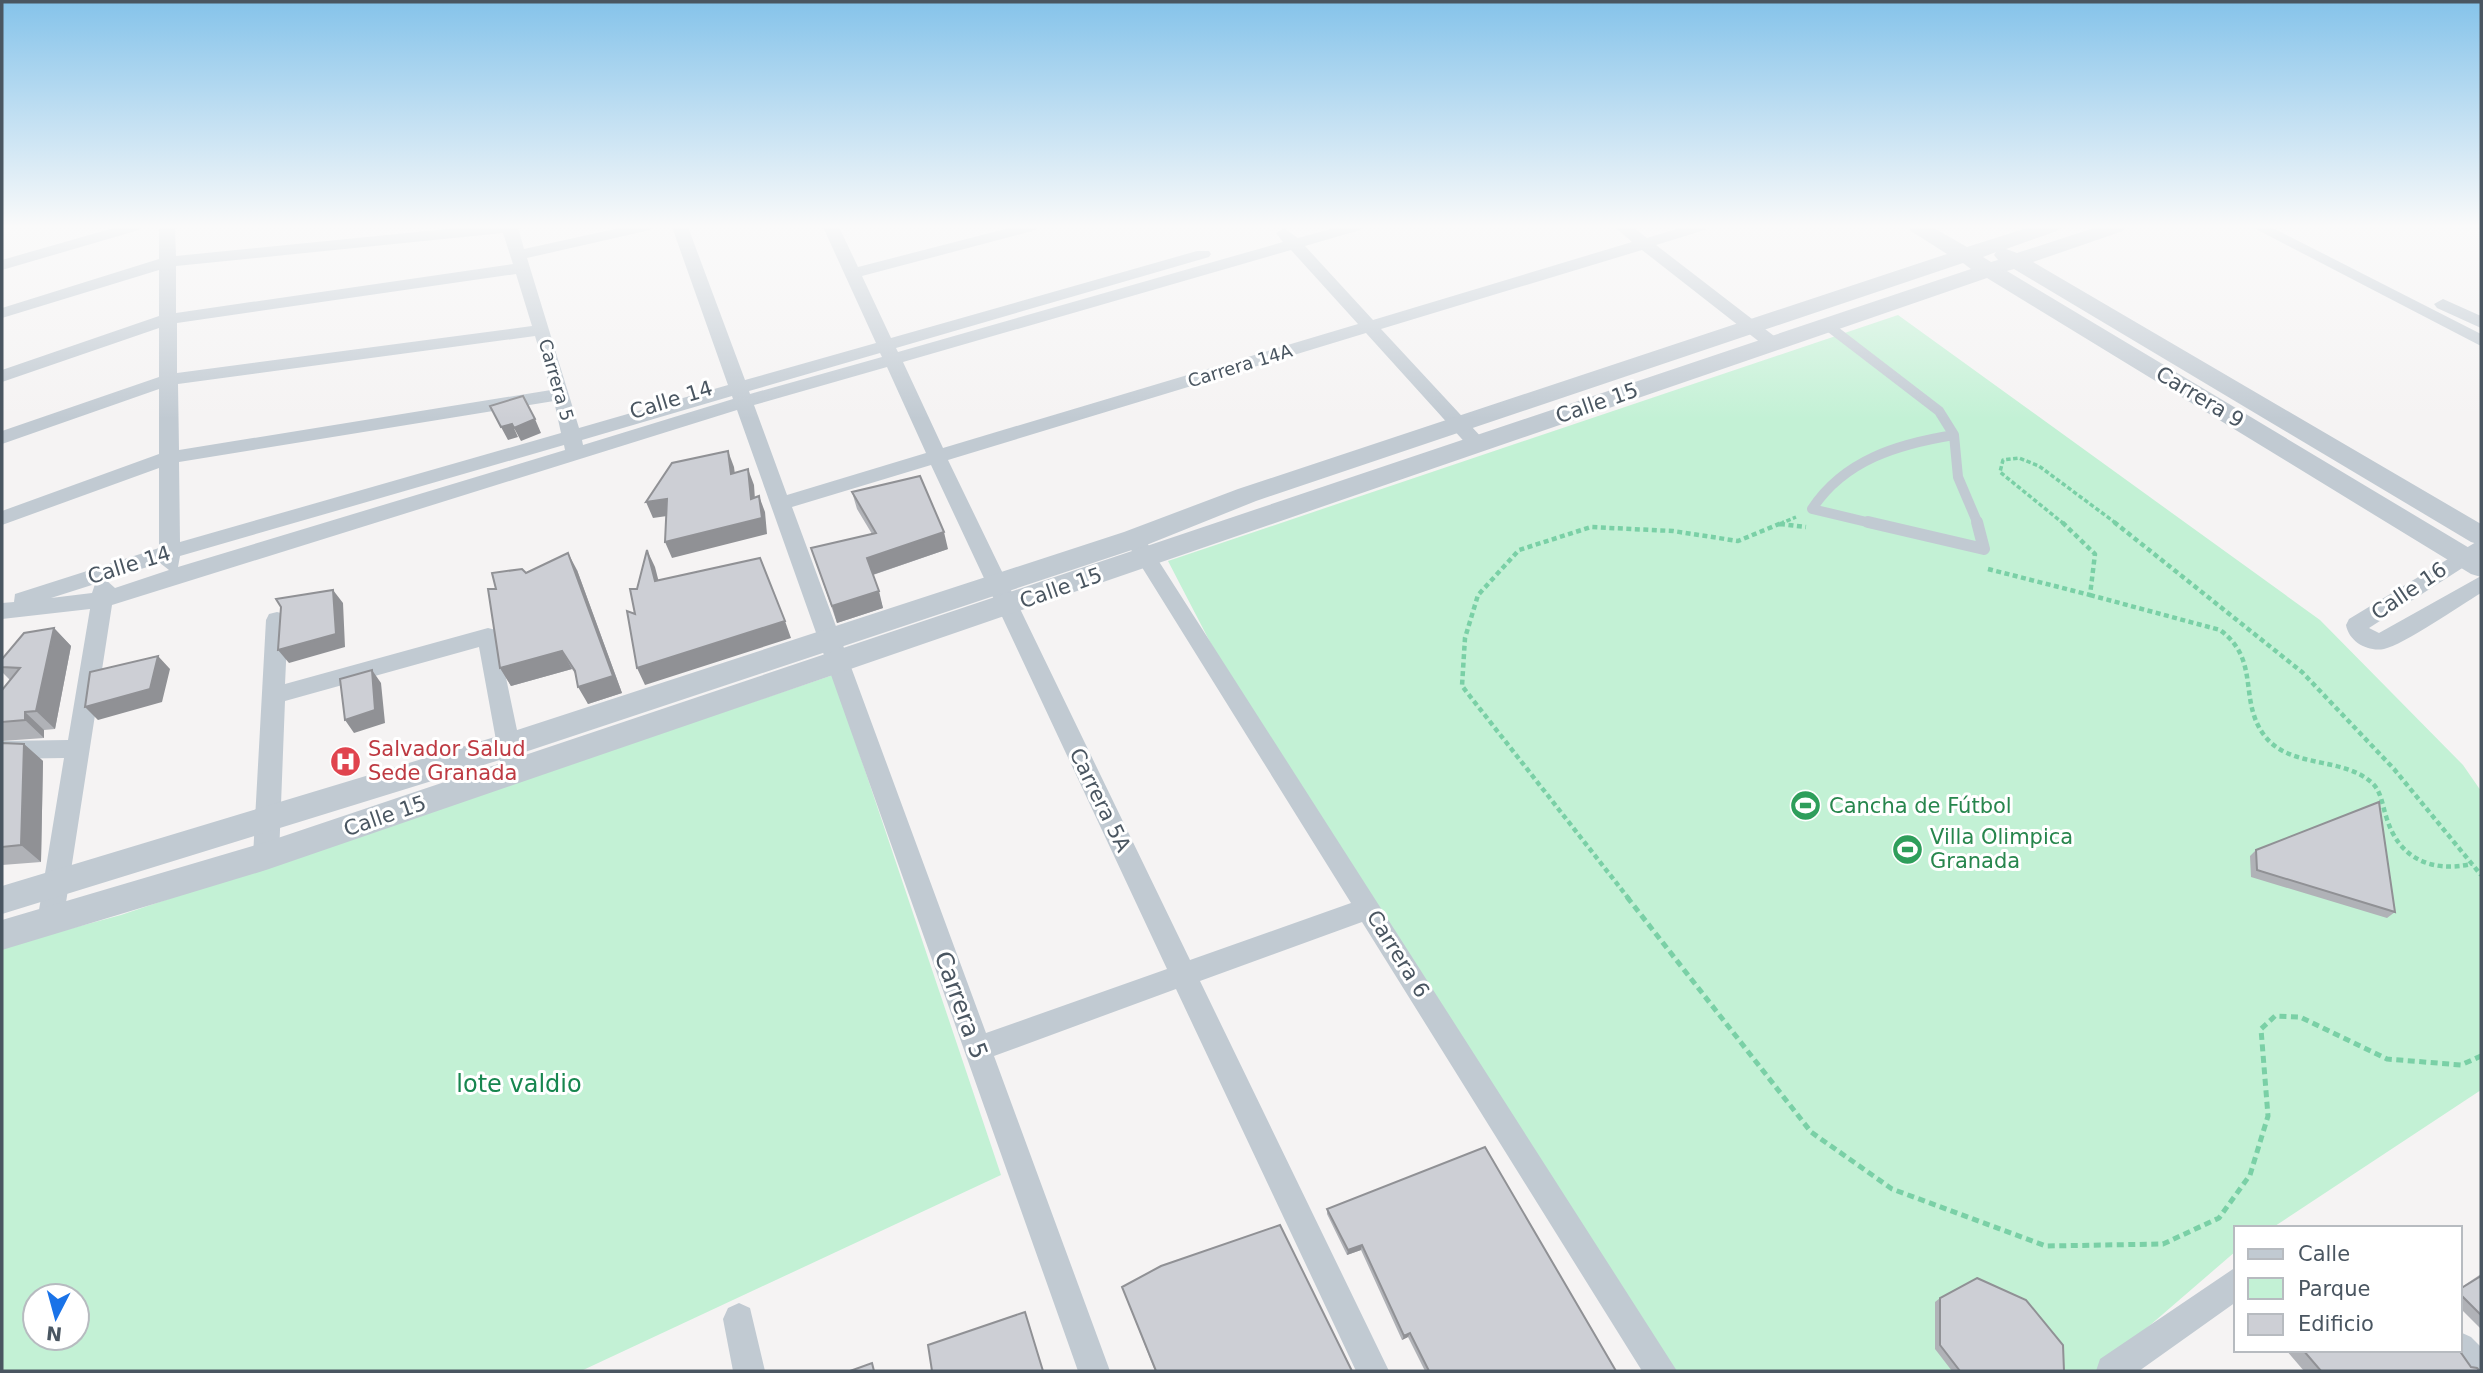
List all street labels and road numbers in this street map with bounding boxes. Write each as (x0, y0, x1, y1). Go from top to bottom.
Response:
street label: Carrera 5 (535, 336, 578, 423)
street label: Carrera 14A (1185, 339, 1295, 391)
street label: Carrera 9 (2152, 361, 2248, 433)
street label: Calle 14 (627, 376, 715, 424)
street label: Calle 15 (1553, 378, 1641, 428)
street label: Calle 14 (85, 541, 173, 589)
street label: Calle 16 (2367, 557, 2451, 625)
street label: Calle 15 (1017, 563, 1105, 613)
street label: Carrera 5A (1064, 744, 1136, 857)
street label: Calle 15 (341, 791, 429, 841)
street label: Carrera 6 (1362, 906, 1434, 1002)
street label: Carrera 5 (929, 947, 993, 1063)

